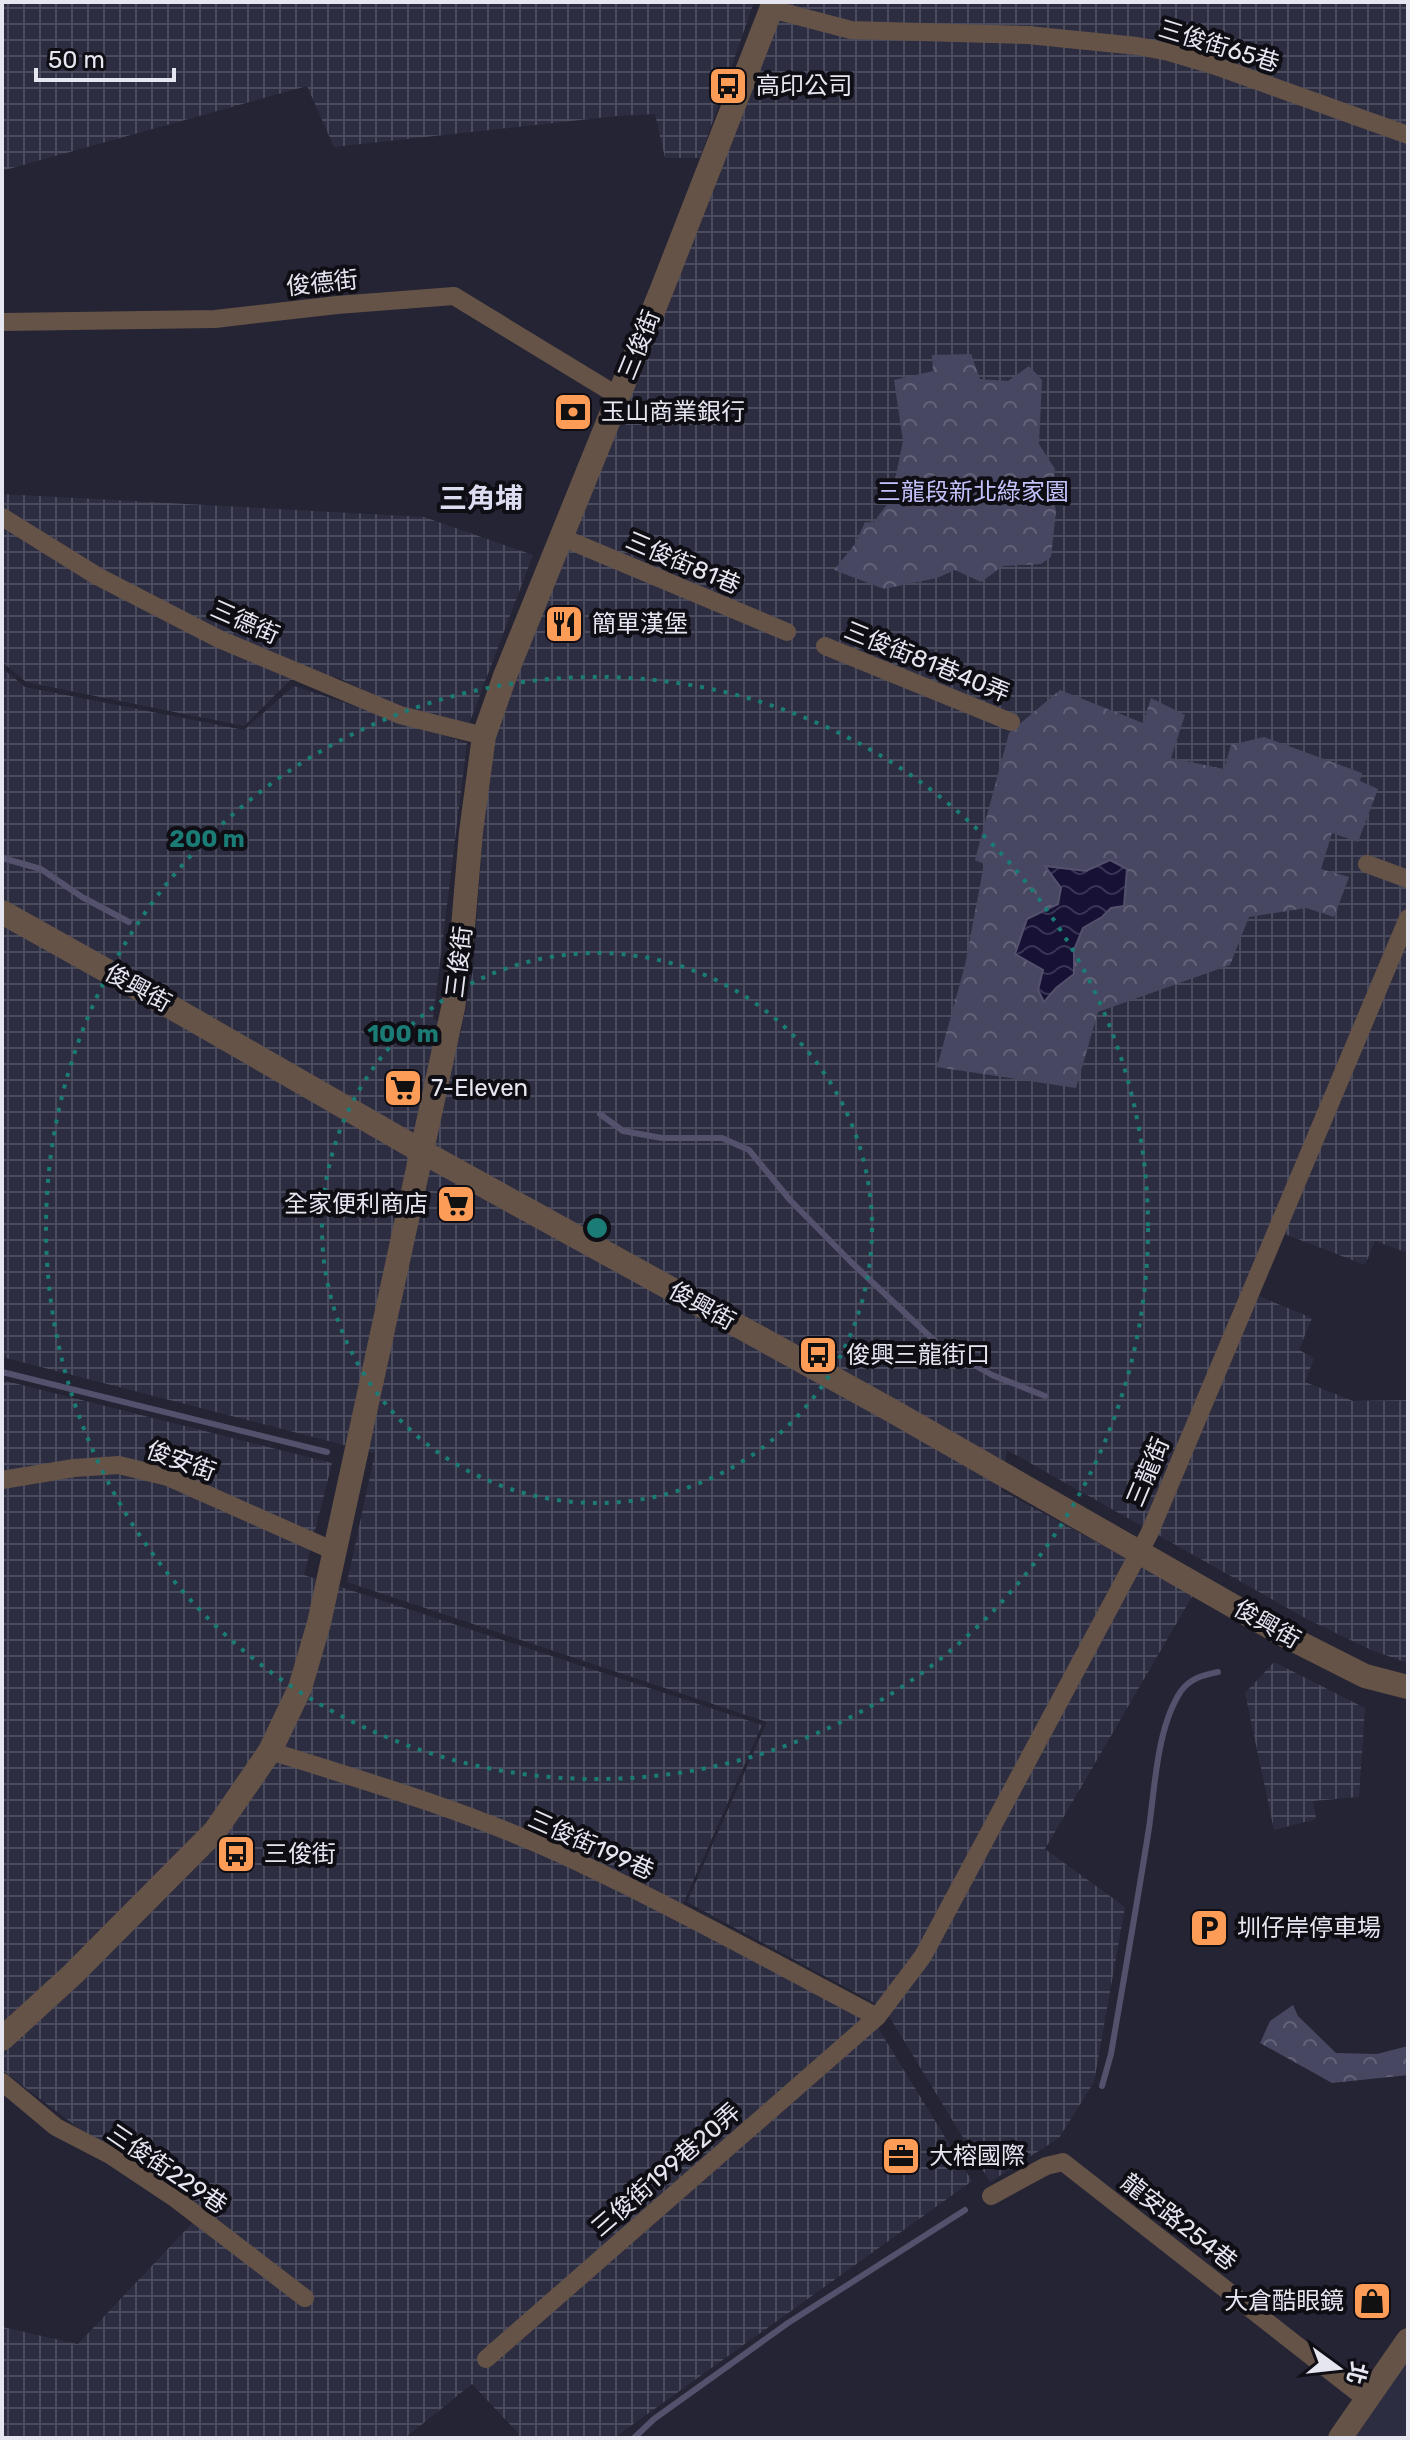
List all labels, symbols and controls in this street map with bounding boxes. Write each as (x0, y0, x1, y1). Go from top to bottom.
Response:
street label: 三俊街65巷 (1155, 14, 1283, 78)
scale bar (36, 32, 174, 82)
text: 50 m (48, 46, 105, 74)
bus stop icon: 高印公司 (707, 65, 749, 107)
place label: 高印公司 (756, 72, 852, 100)
street label: 俊德街 (285, 265, 359, 301)
street label: 三俊街 (613, 306, 665, 384)
bank icon: 玉山商業銀行 (552, 391, 594, 433)
place label: 玉山商業銀行 (601, 398, 745, 426)
park label: 三龍段新北綠家園 (877, 478, 1069, 506)
district label: 三角埔 (439, 482, 523, 515)
street label: 三俊街81巷 (622, 526, 744, 600)
street label: 三德街 (206, 595, 284, 649)
restaurant icon: 簡單漢堡 (543, 603, 585, 645)
place label: 簡單漢堡 (592, 610, 688, 638)
street label: 三俊街81巷40弄 (840, 616, 1014, 708)
text: 200 m (169, 825, 245, 853)
street label: 三俊街 (441, 925, 477, 999)
street label: 俊興街 (100, 958, 176, 1018)
text: 100 m (367, 1020, 439, 1048)
supermarket icon: 7-Eleven (382, 1067, 424, 1109)
place label: 7-Eleven (431, 1074, 528, 1102)
supermarket icon: 全家便利商店 (435, 1183, 477, 1225)
place label: 全家便利商店 (284, 1190, 428, 1218)
centre of rings (583, 1214, 611, 1242)
street label: 俊興街 (664, 1276, 740, 1336)
bus stop icon: 俊興三龍街口 (797, 1334, 839, 1376)
place label: 俊興三龍街口 (846, 1341, 990, 1369)
street label: 三龍街 (1121, 1433, 1175, 1511)
street label: 俊安街 (142, 1436, 220, 1486)
street label: 俊興街 (1229, 1594, 1305, 1654)
street label: 三俊街199巷 (524, 1805, 658, 1885)
bus stop icon: 三俊街 (215, 1833, 257, 1875)
place label: 三俊街 (264, 1840, 336, 1868)
parking icon: 圳仔岸停車場 (1188, 1907, 1230, 1949)
place label: 圳仔岸停車場 (1237, 1914, 1381, 1942)
street label: 三俊街199巷20弄 (586, 2098, 746, 2242)
street label: 三俊街229巷 (102, 2119, 232, 2219)
office icon: 大榕國際 (880, 2135, 922, 2177)
place label: 大榕國際 (929, 2142, 1025, 2170)
street label: 龍安路254巷 (1116, 2168, 1242, 2276)
shop icon: 大倉酷眼鏡 (1351, 2280, 1393, 2322)
place label: 大倉酷眼鏡 (1224, 2287, 1344, 2315)
north arrow (1298, 2328, 1378, 2408)
text: 北 (1341, 2359, 1373, 2387)

